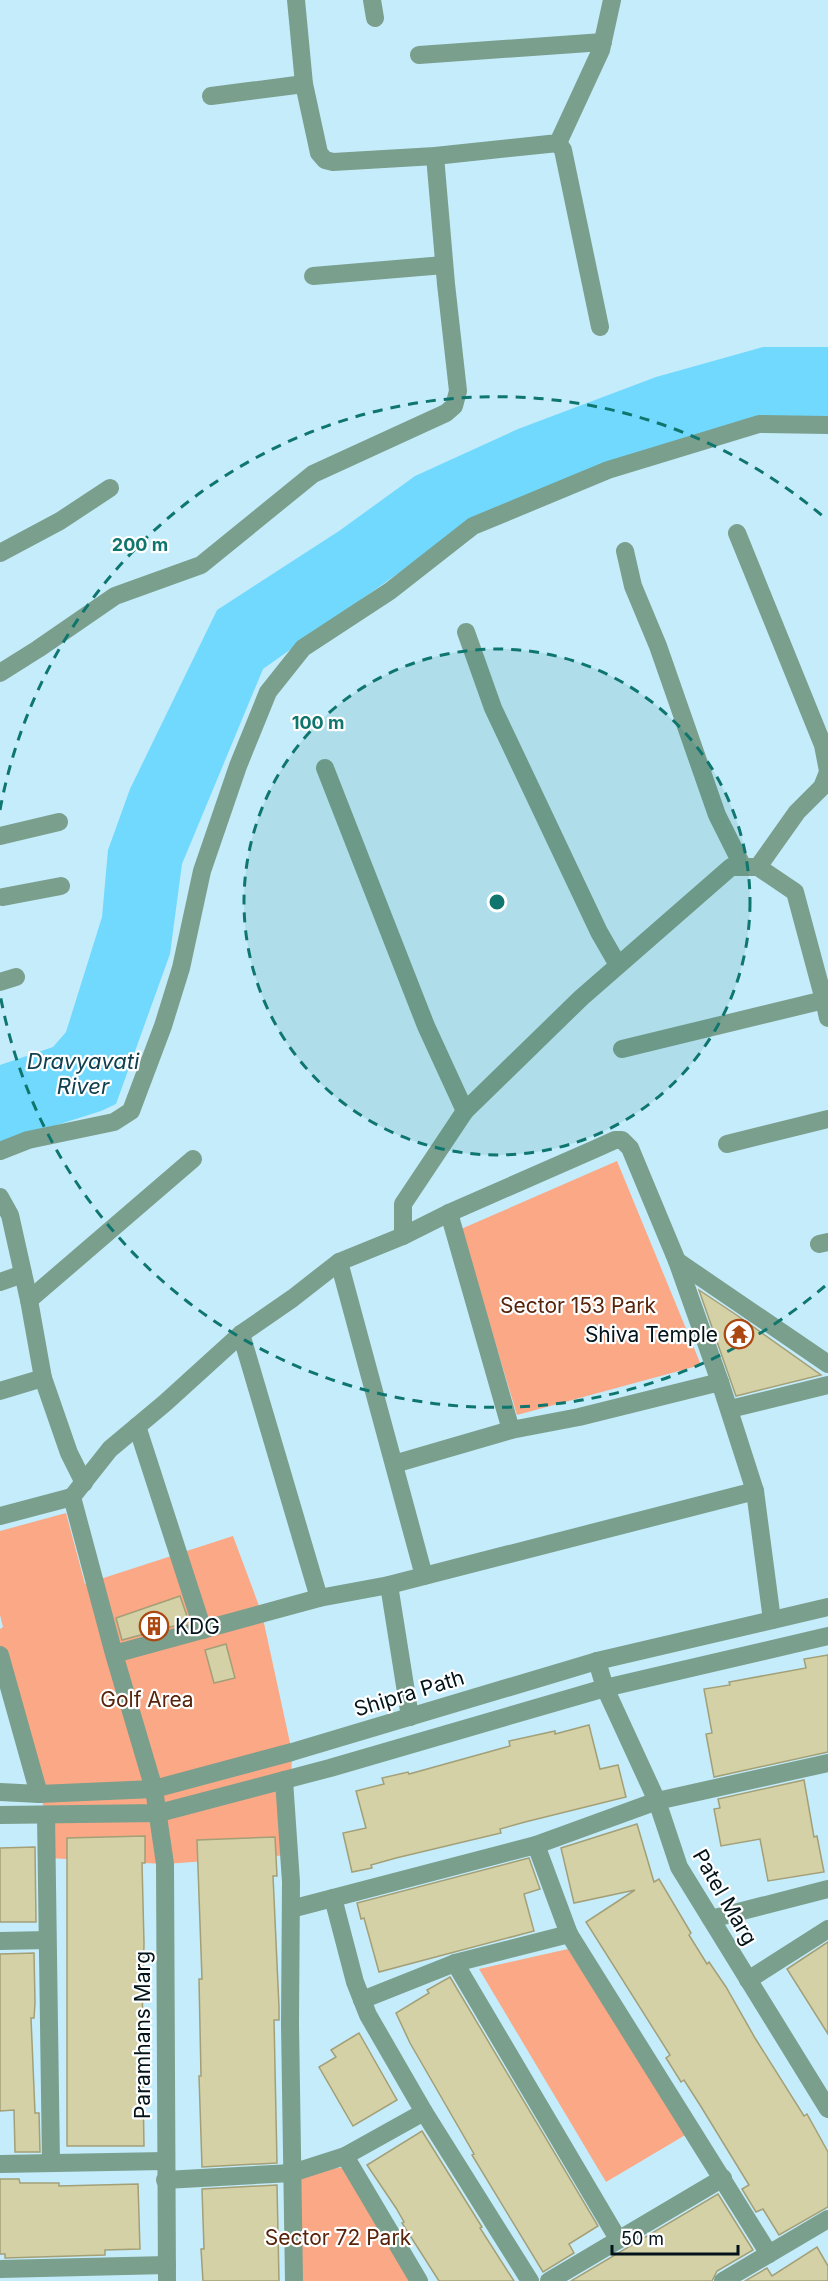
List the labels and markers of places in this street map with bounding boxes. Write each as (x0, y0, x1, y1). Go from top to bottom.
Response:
centre of rings (487, 892, 507, 912)
temple icon: Shiva Temple (723, 1318, 755, 1350)
place label: Shiva Temple (585, 1322, 718, 1347)
building icon: KDG (138, 1610, 170, 1642)
place label: KDG (175, 1614, 220, 1639)

